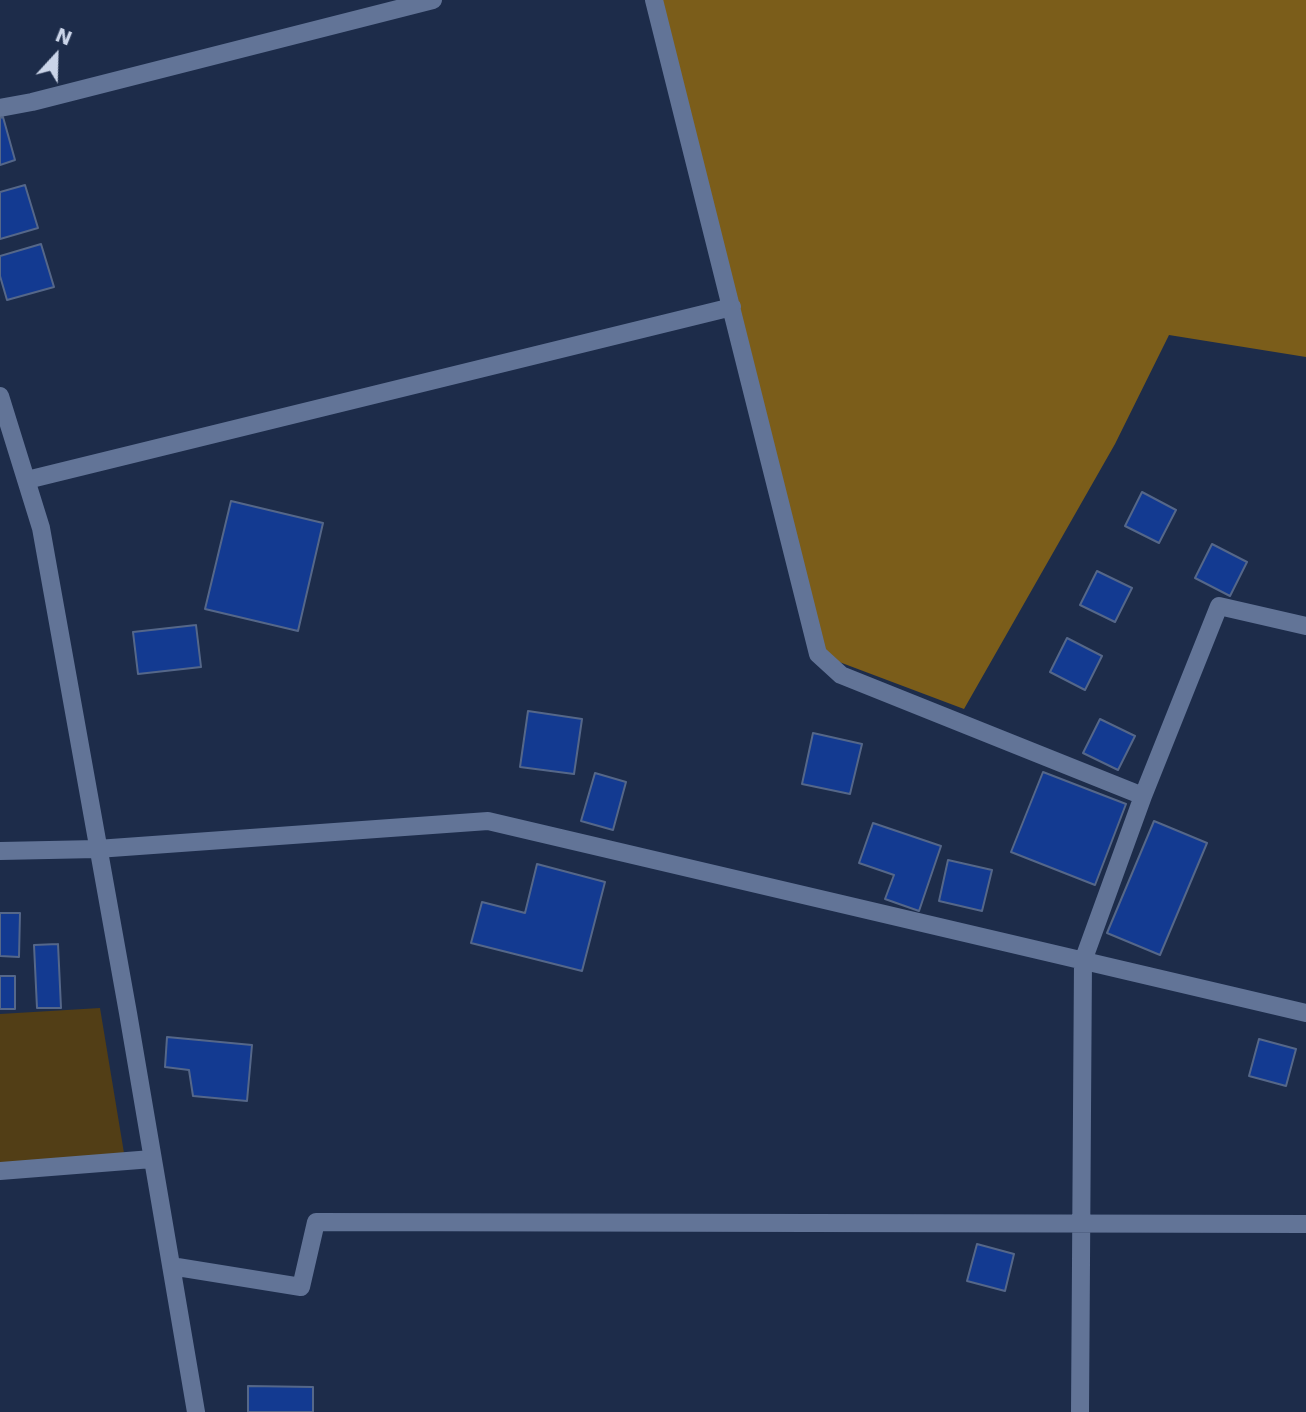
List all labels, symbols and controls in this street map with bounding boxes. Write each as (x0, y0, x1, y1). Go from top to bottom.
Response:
north arrow (21, 21, 91, 91)
text: N (52, 23, 75, 50)

